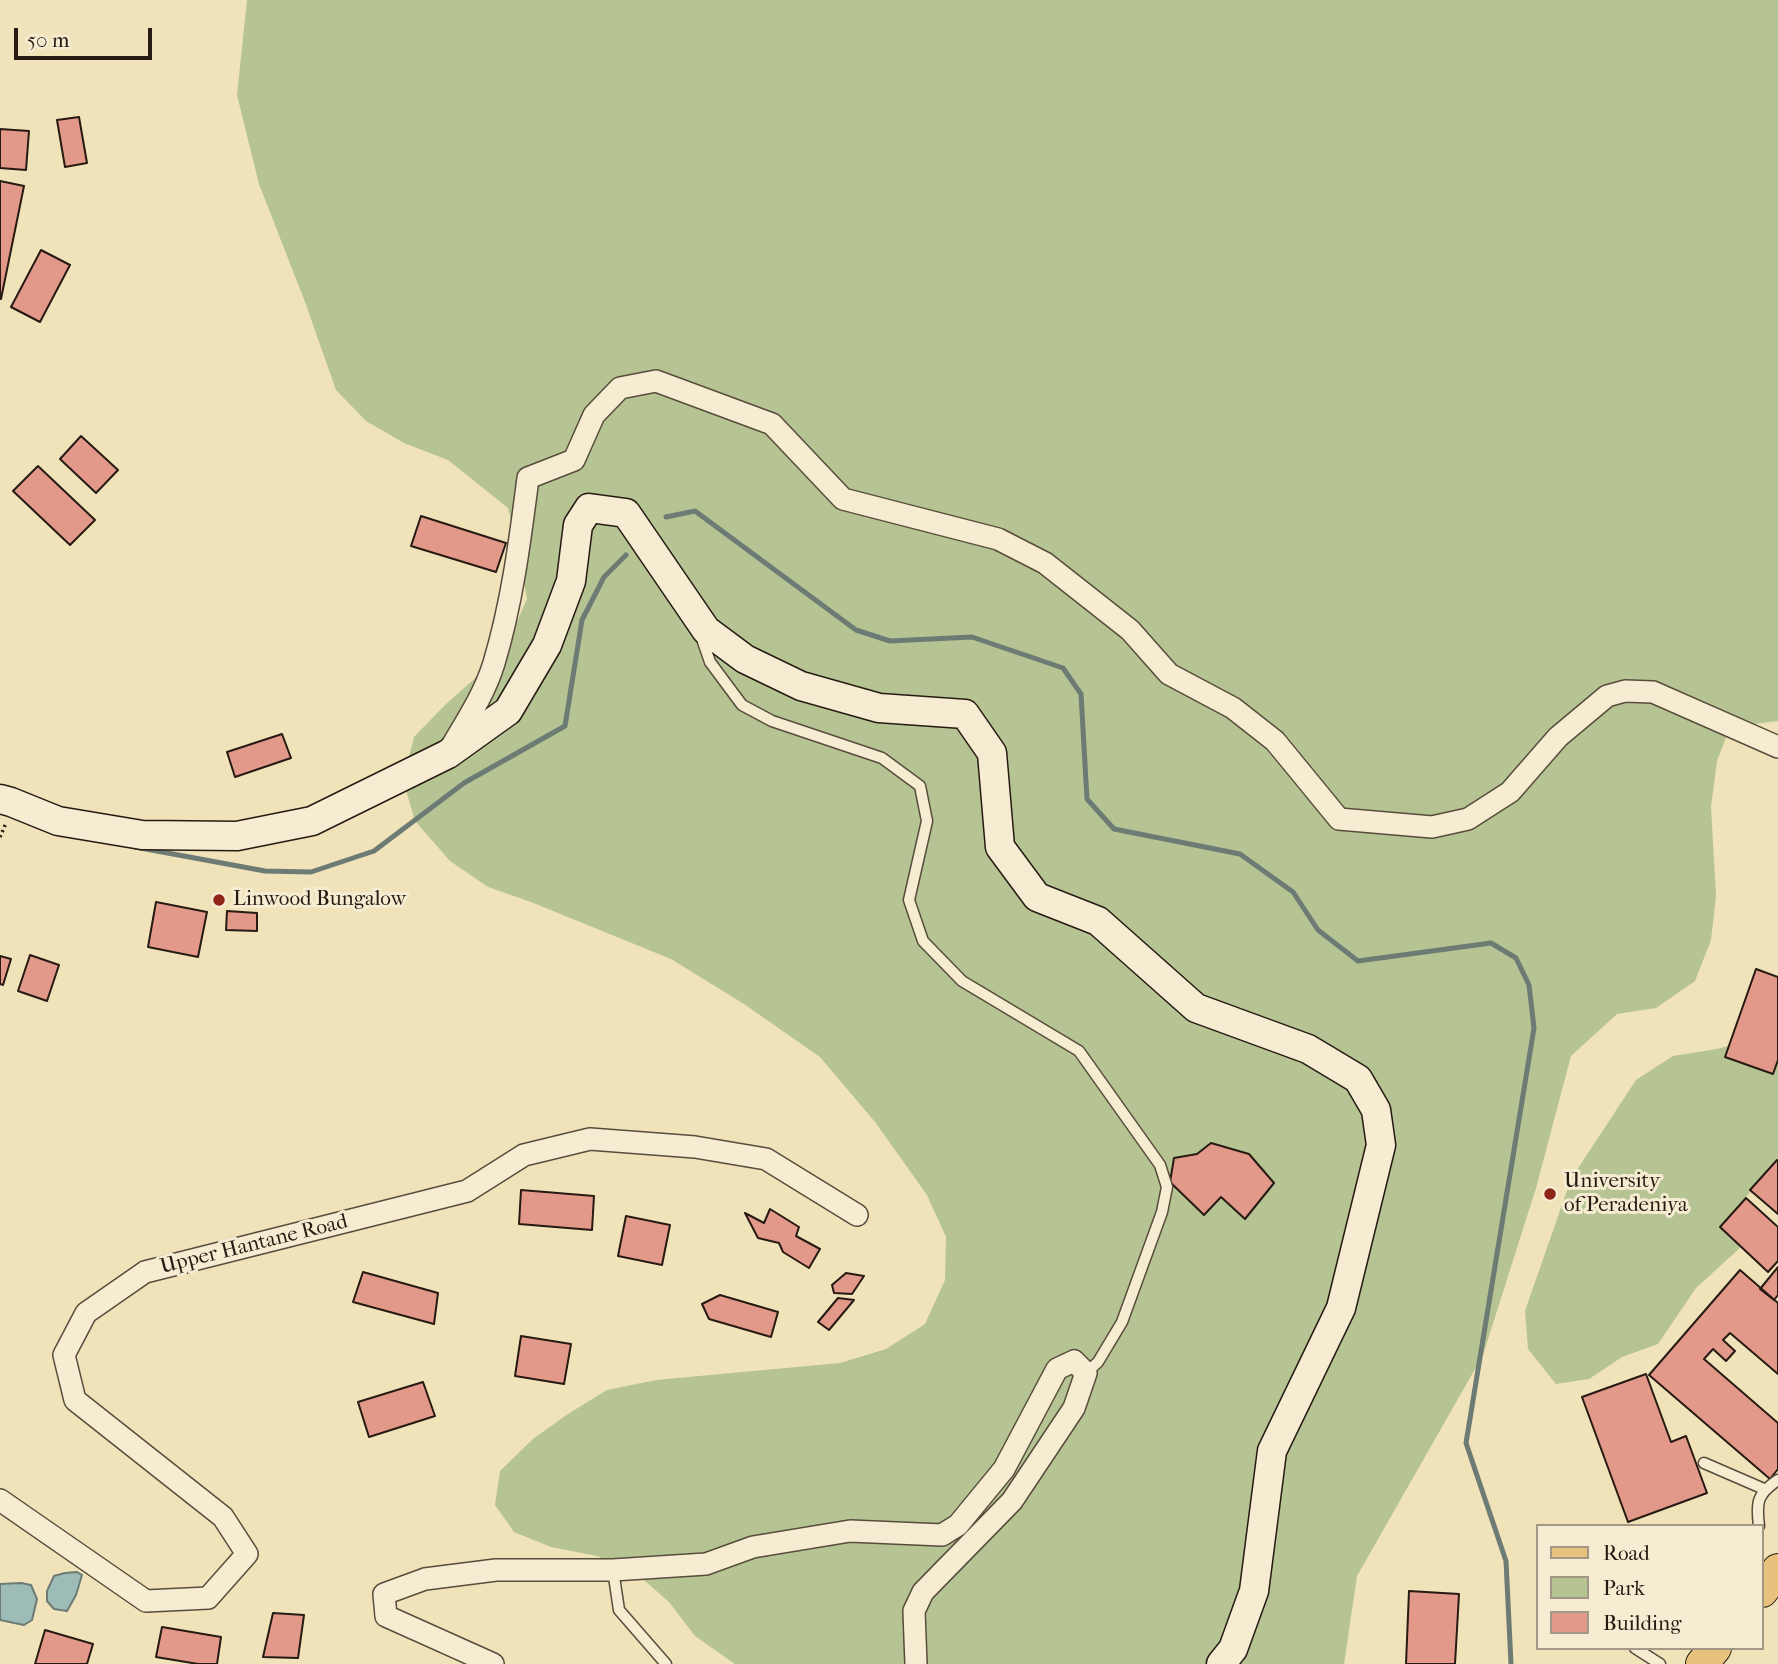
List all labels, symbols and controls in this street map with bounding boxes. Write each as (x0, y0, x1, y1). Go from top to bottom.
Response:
scale bar (18, 14, 156, 58)
text: 50 m (27, 28, 70, 52)
place label: Linwood Bungalow (233, 887, 406, 913)
marker: Linwood Bungalow (211, 892, 227, 908)
place label: University of Peradeniya (1564, 1169, 1688, 1219)
marker: University of Peradeniya (1542, 1186, 1558, 1202)
street label: Upper Hantane Road (158, 1210, 350, 1280)
legend (1536, 1524, 1764, 1650)
text: Road (1603, 1541, 1650, 1565)
text: Park (1603, 1576, 1645, 1600)
text: Building (1603, 1611, 1681, 1635)

